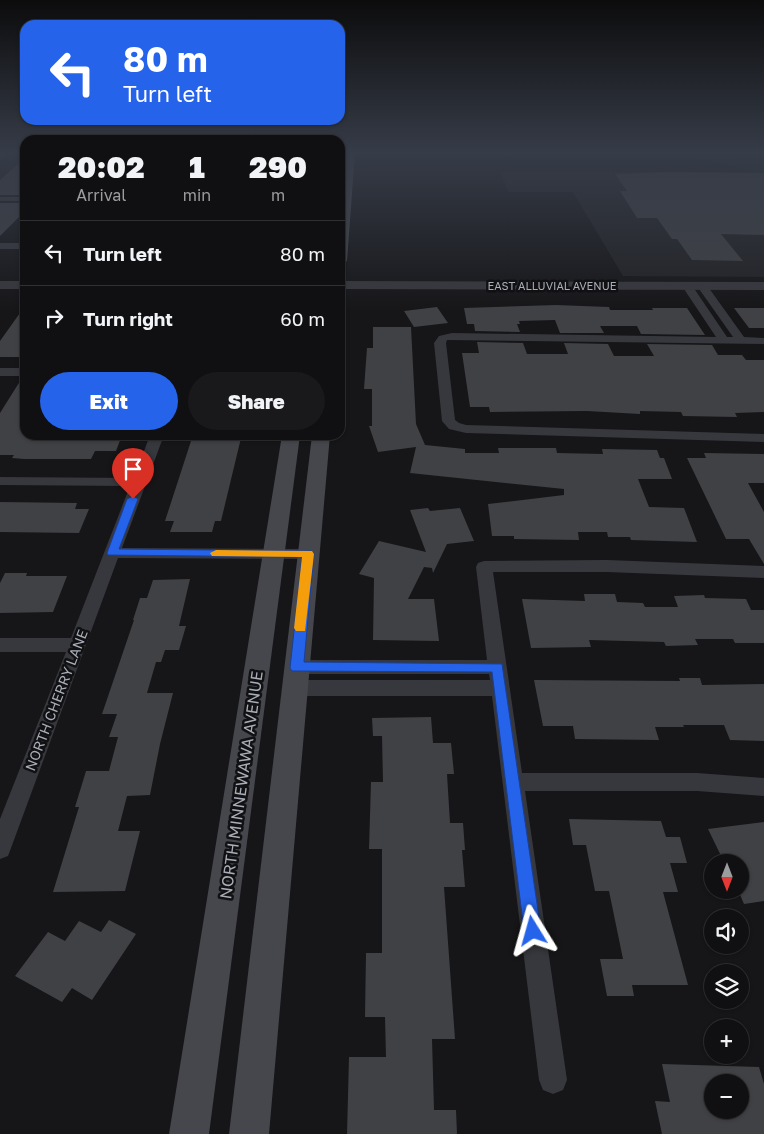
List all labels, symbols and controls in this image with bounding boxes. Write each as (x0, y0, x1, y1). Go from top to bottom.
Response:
text: 80 m (123, 38, 208, 80)
icon: left (40, 40, 105, 105)
text: Turn left (123, 80, 212, 107)
text: 20:02 (58, 149, 145, 185)
text: 1 (189, 149, 205, 185)
text: 290 (249, 149, 307, 185)
text: Arrival (76, 185, 126, 205)
text: min (183, 185, 211, 205)
text: m (271, 185, 285, 205)
icon: left (40, 239, 68, 267)
text: Turn left (83, 242, 162, 265)
text: 80 m (280, 242, 325, 265)
street label: EAST ALLUVIAL AVENUE (488, 279, 617, 292)
icon: right (40, 304, 68, 332)
text: Turn right (83, 307, 173, 330)
text: 60 m (280, 307, 325, 330)
button: Exit (40, 372, 178, 430)
button: Share (188, 372, 325, 430)
pin (112, 448, 154, 499)
icon: arrive (119, 455, 147, 483)
street label: NORTH CHERRY LANE (21, 627, 91, 773)
street label: NORTH MINNEWAWA AVENUE (215, 670, 267, 900)
north arrow (704, 854, 749, 899)
map controls (704, 854, 749, 1119)
position arrow (506, 904, 558, 956)
button: sound (704, 909, 749, 954)
button: layers (704, 964, 749, 1009)
button: + (704, 1019, 749, 1064)
button: − (704, 1074, 749, 1119)

